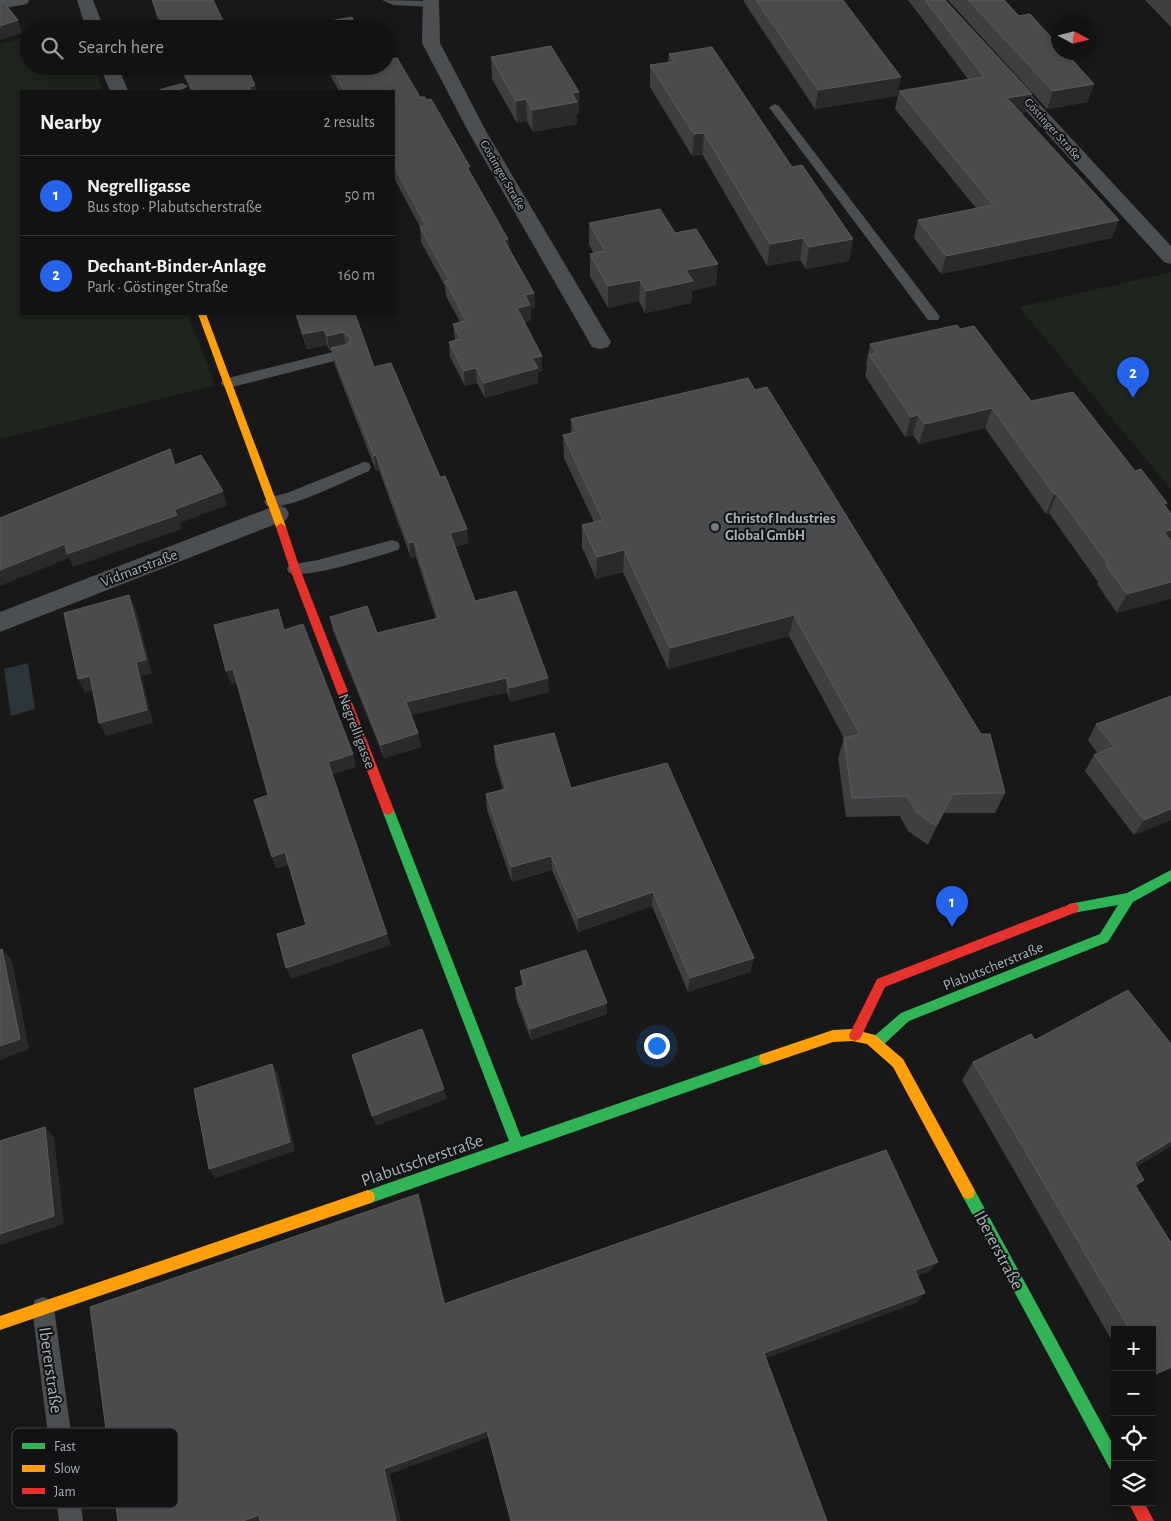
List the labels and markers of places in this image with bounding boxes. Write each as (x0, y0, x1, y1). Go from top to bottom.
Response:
pin: 2 (1117, 357, 1149, 398)
place label: Christof Industries Global GmbH (725, 511, 836, 543)
marker: Christof Industries Global GmbH (709, 521, 721, 533)
pin: 1 (936, 886, 968, 927)

